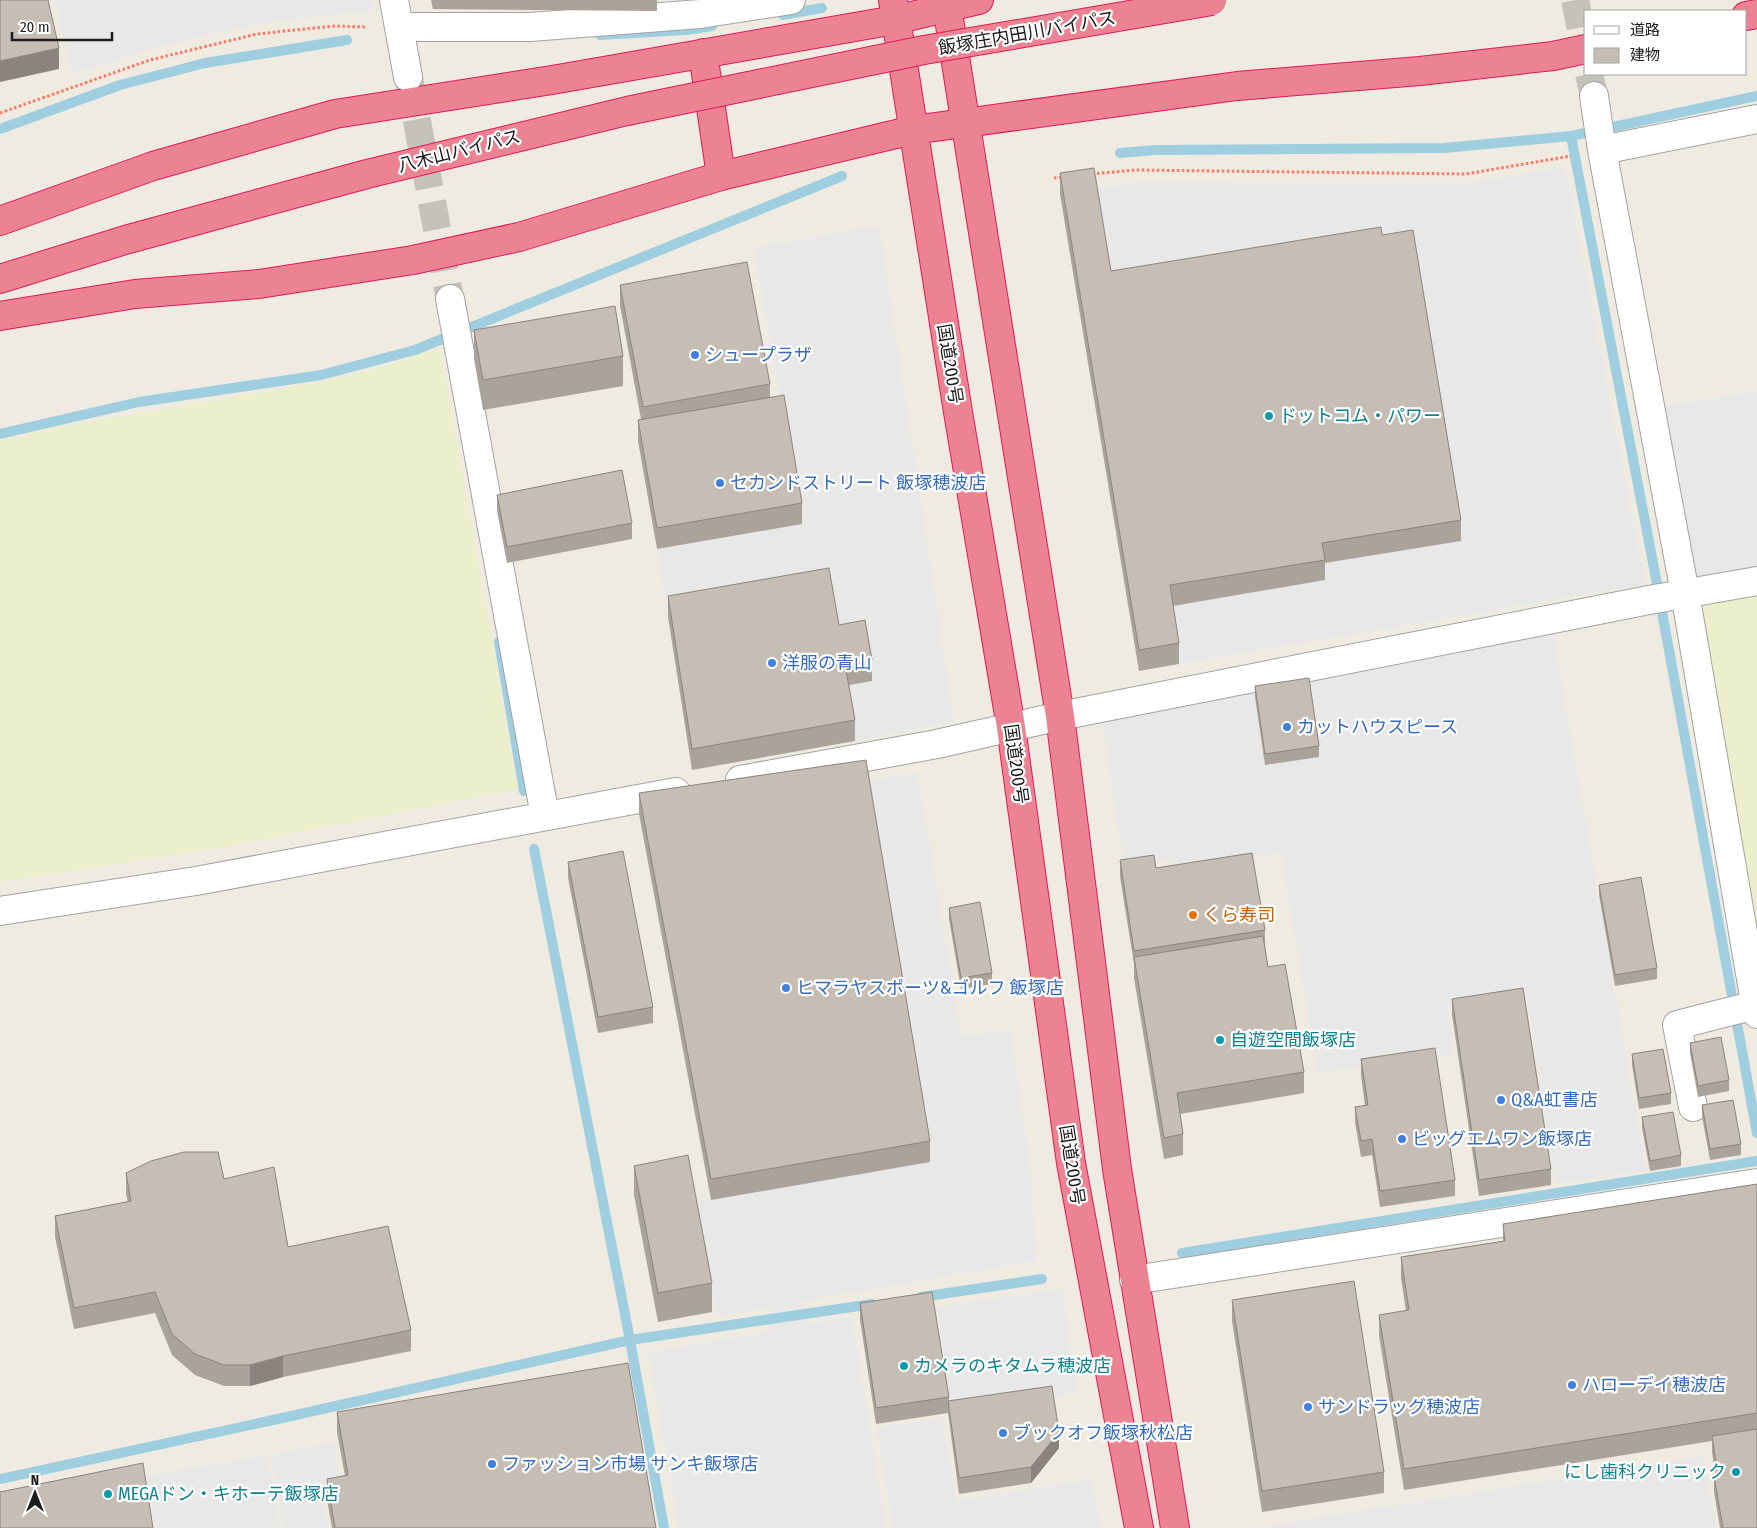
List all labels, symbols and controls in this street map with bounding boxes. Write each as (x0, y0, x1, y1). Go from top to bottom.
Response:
street label: 飯塚庄内田川バイパス (937, 7, 1117, 59)
scale bar (12, 10, 112, 42)
legend (1584, 10, 1747, 75)
text: 20 m (20, 18, 50, 36)
text: 道路 (1630, 21, 1660, 39)
text: 建物 (1630, 46, 1660, 64)
street label: 八木山バイパス (395, 125, 523, 177)
street label: 国道200号 (933, 322, 967, 406)
place label: シュープラザ (705, 344, 812, 366)
marker: シュープラザ (689, 349, 701, 361)
place label: ドットコム・パワー (1279, 405, 1441, 427)
marker: ドットコム・パワー (1263, 410, 1275, 422)
place label: セカンドストリート 飯塚穂波店 (730, 472, 986, 494)
marker: セカンドストリート 飯塚穂波店 (714, 477, 726, 489)
place label: 洋服の青山 (782, 652, 872, 674)
marker: 洋服の青山 (766, 657, 778, 669)
place label: カットハウスピース (1297, 716, 1458, 738)
marker: カットハウスピース (1281, 721, 1293, 733)
street label: 国道200号 (999, 723, 1033, 805)
place label: くら寿司 (1203, 904, 1275, 926)
marker: くら寿司 (1187, 909, 1199, 921)
place label: ヒマラヤスポーツ&ゴルフ 飯塚店 (796, 977, 1064, 999)
marker: ヒマラヤスポーツ&ゴルフ 飯塚店 (780, 982, 792, 994)
place label: 自遊空間飯塚店 (1230, 1029, 1356, 1051)
marker: 自遊空間飯塚店 (1214, 1034, 1226, 1046)
place label: Q&A虹書店 (1511, 1089, 1598, 1111)
marker: Q&A虹書店 (1495, 1094, 1507, 1106)
street label: 国道200号 (1055, 1123, 1089, 1207)
place label: ビッグエムワン飯塚店 (1412, 1128, 1592, 1150)
marker: ビッグエムワン飯塚店 (1396, 1133, 1408, 1145)
place label: カメラのキタムラ穂波店 (914, 1355, 1111, 1377)
marker: カメラのキタムラ穂波店 (898, 1360, 910, 1372)
place label: ハローデイ穂波店 (1582, 1374, 1726, 1396)
marker: ハローデイ穂波店 (1566, 1379, 1578, 1391)
place label: サンドラッグ穂波店 (1318, 1396, 1480, 1418)
marker: サンドラッグ穂波店 (1302, 1401, 1314, 1413)
place label: ブックオフ飯塚秋松店 (1013, 1422, 1193, 1444)
marker: ブックオフ飯塚秋松店 (997, 1427, 1009, 1439)
place label: ファッション市場 サンキ飯塚店 (502, 1453, 758, 1475)
marker: ファッション市場 サンキ飯塚店 (486, 1458, 498, 1470)
place label: にし歯科クリニック (1564, 1461, 1726, 1483)
marker: にし歯科クリニック (1730, 1466, 1742, 1478)
north arrow (10, 1468, 60, 1518)
text: N (31, 1472, 39, 1489)
place label: MEGAドン・キホーテ飯塚店 (118, 1483, 339, 1505)
marker: MEGAドン・キホーテ飯塚店 (102, 1488, 114, 1500)

